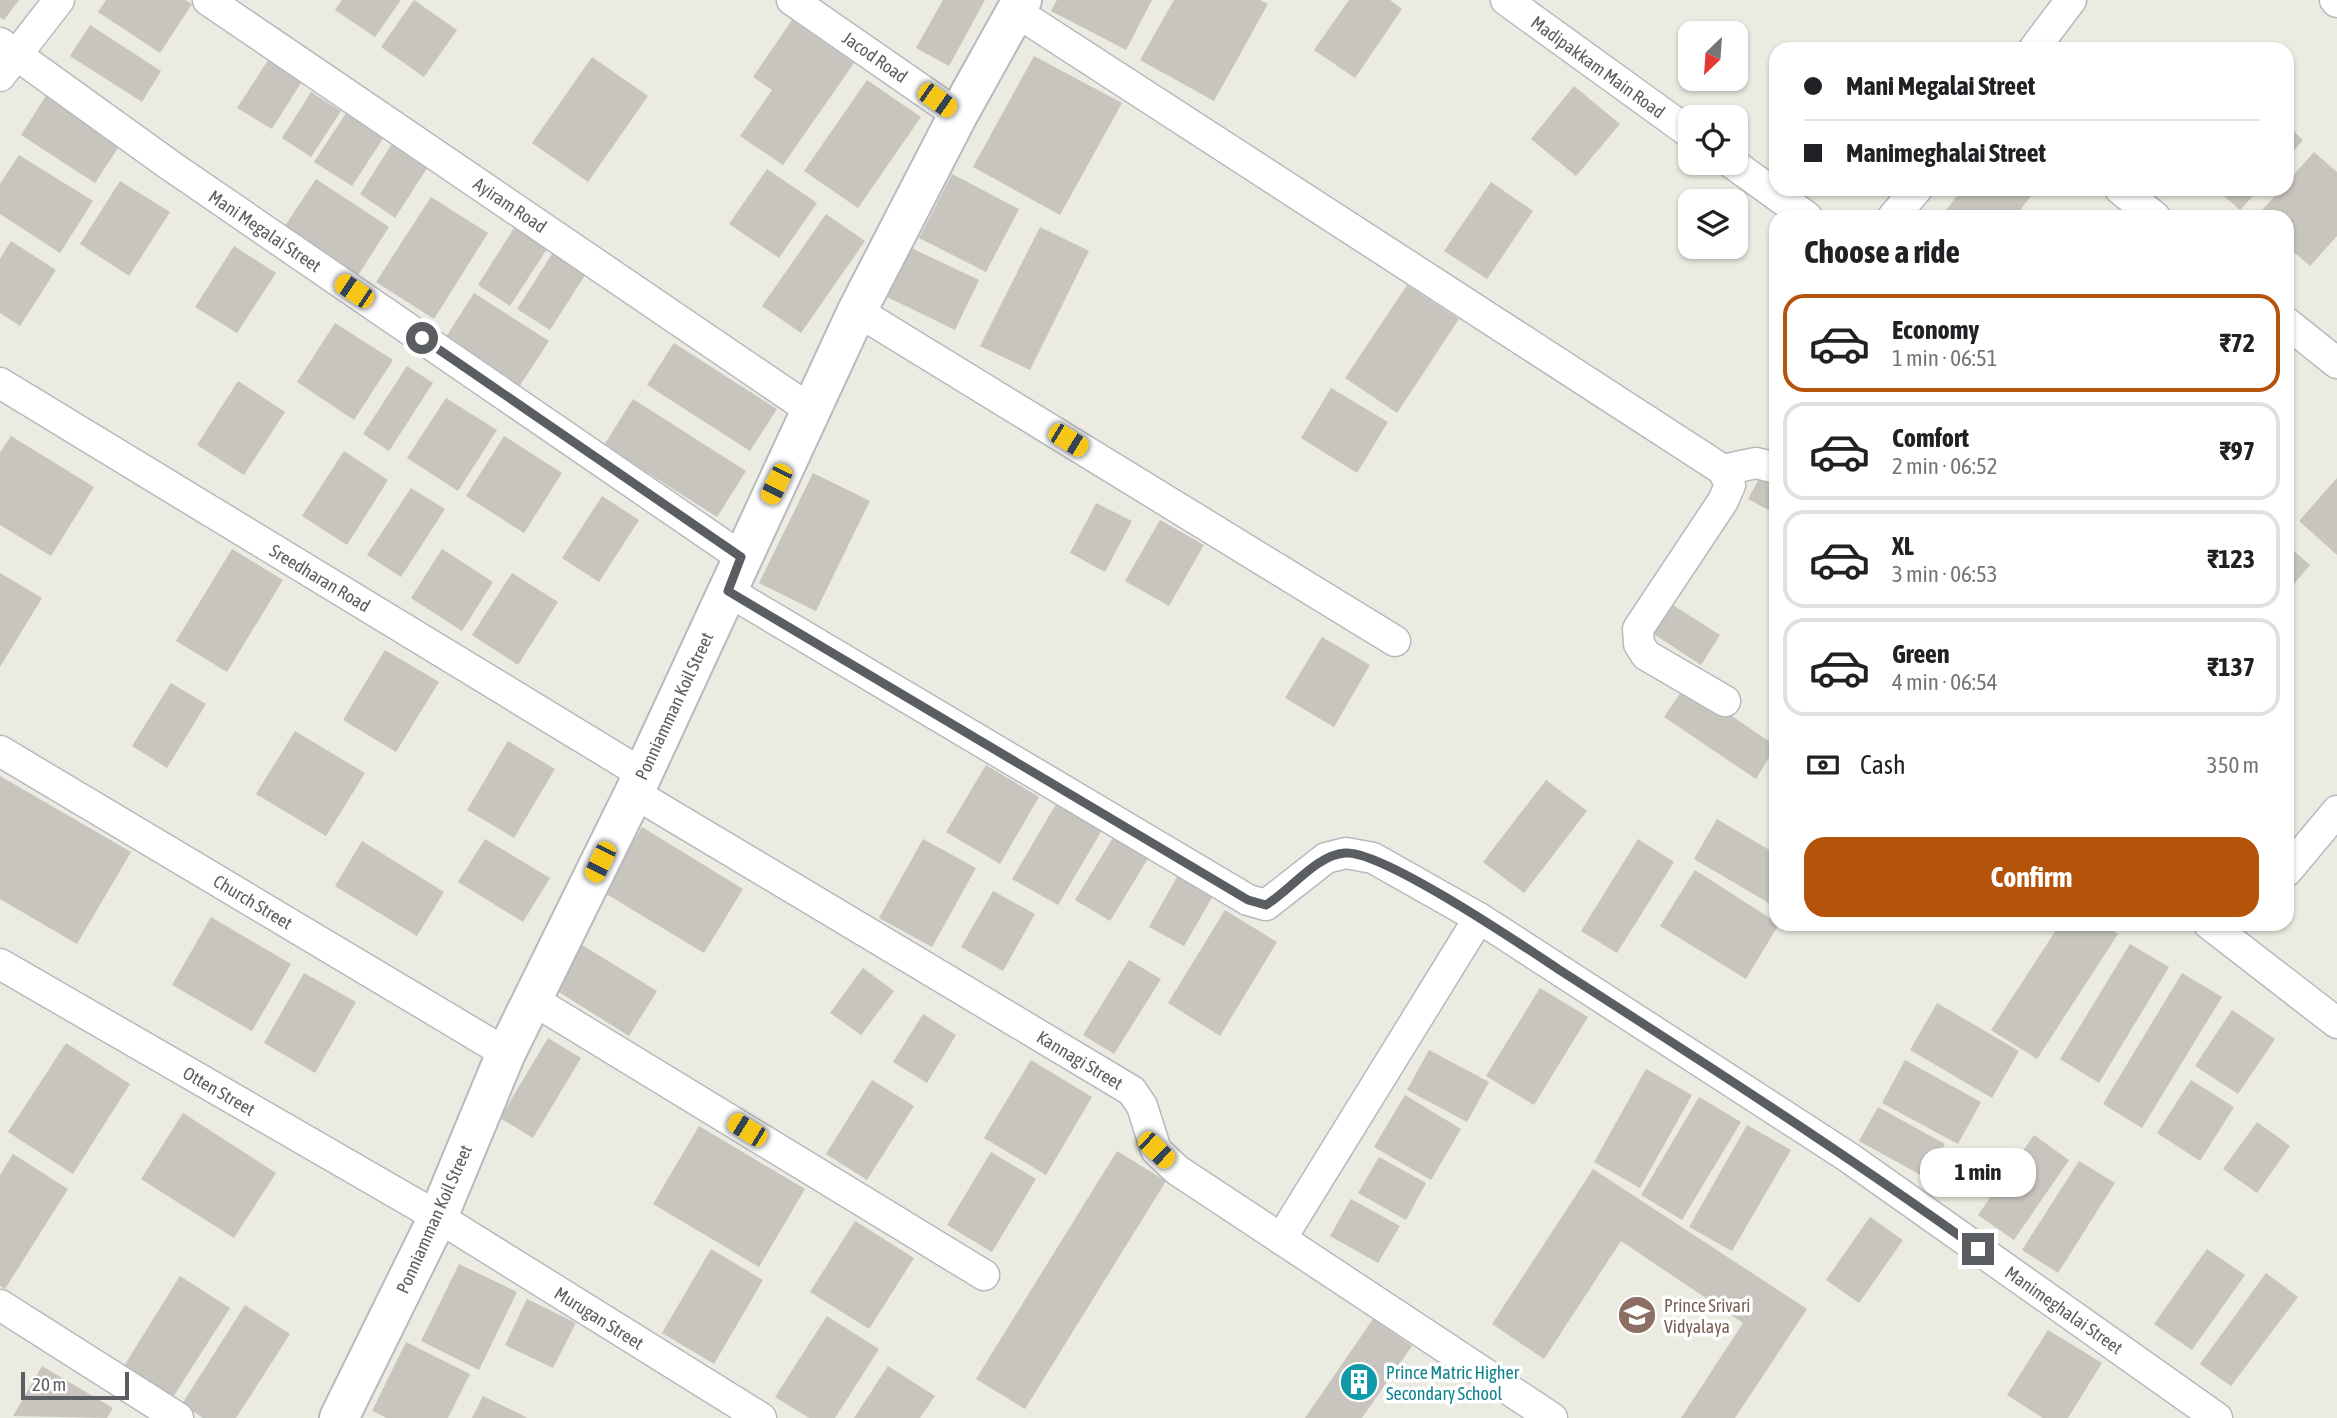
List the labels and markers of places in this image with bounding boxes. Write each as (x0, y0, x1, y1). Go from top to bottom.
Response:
school or university icon: Prince Srivari Vidyalaya (1616, 1294, 1658, 1336)
place label: Prince Srivari Vidyalaya (1664, 1295, 1750, 1337)
building icon: Prince Matric Higher Secondary School (1338, 1361, 1380, 1403)
place label: Prince Matric Higher Secondary School (1386, 1362, 1520, 1404)

